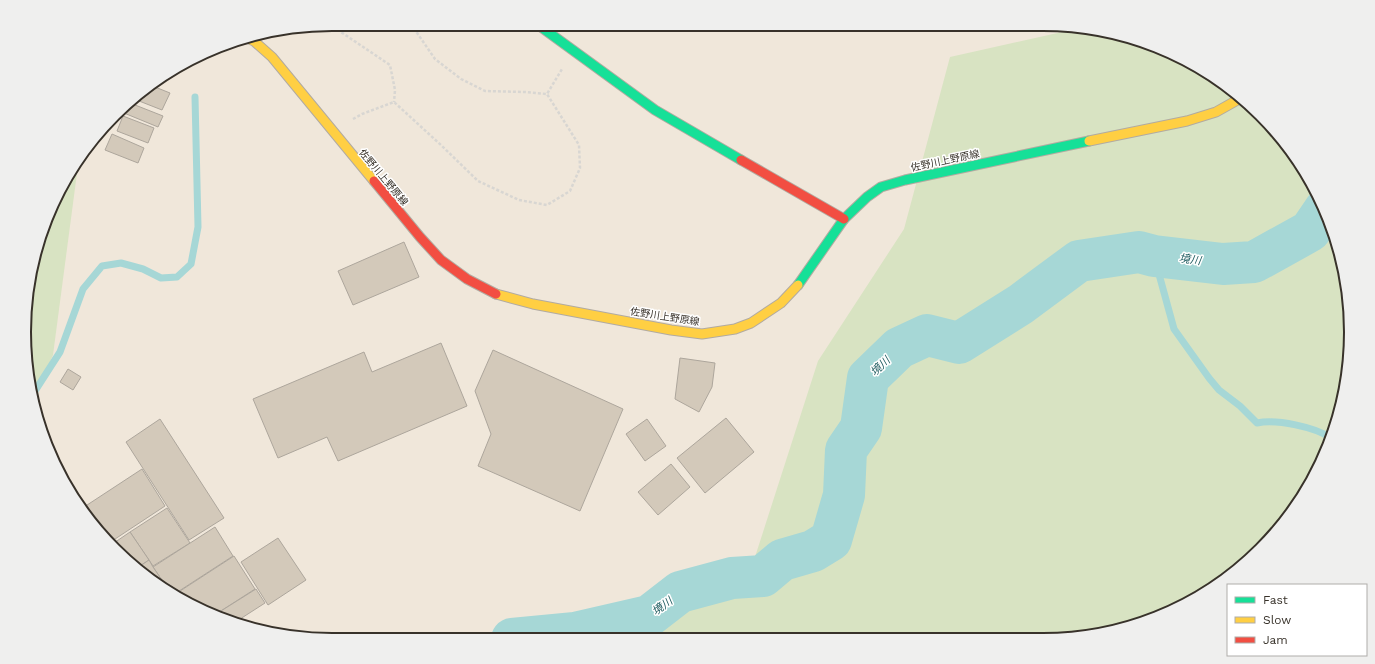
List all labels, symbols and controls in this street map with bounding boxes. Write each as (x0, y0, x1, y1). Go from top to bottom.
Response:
street label: 佐野川上野原線 (357, 147, 410, 208)
street label: 佐野川上野原線 (910, 148, 980, 173)
water label: 境川 (1178, 252, 1203, 268)
street label: 佐野川上野原線 (629, 306, 700, 327)
water label: 境川 (868, 353, 893, 379)
legend (1227, 584, 1367, 656)
text: Fast (1263, 593, 1288, 607)
water label: 境川 (650, 594, 676, 618)
text: Slow (1263, 613, 1291, 627)
text: Jam (1263, 633, 1288, 647)

